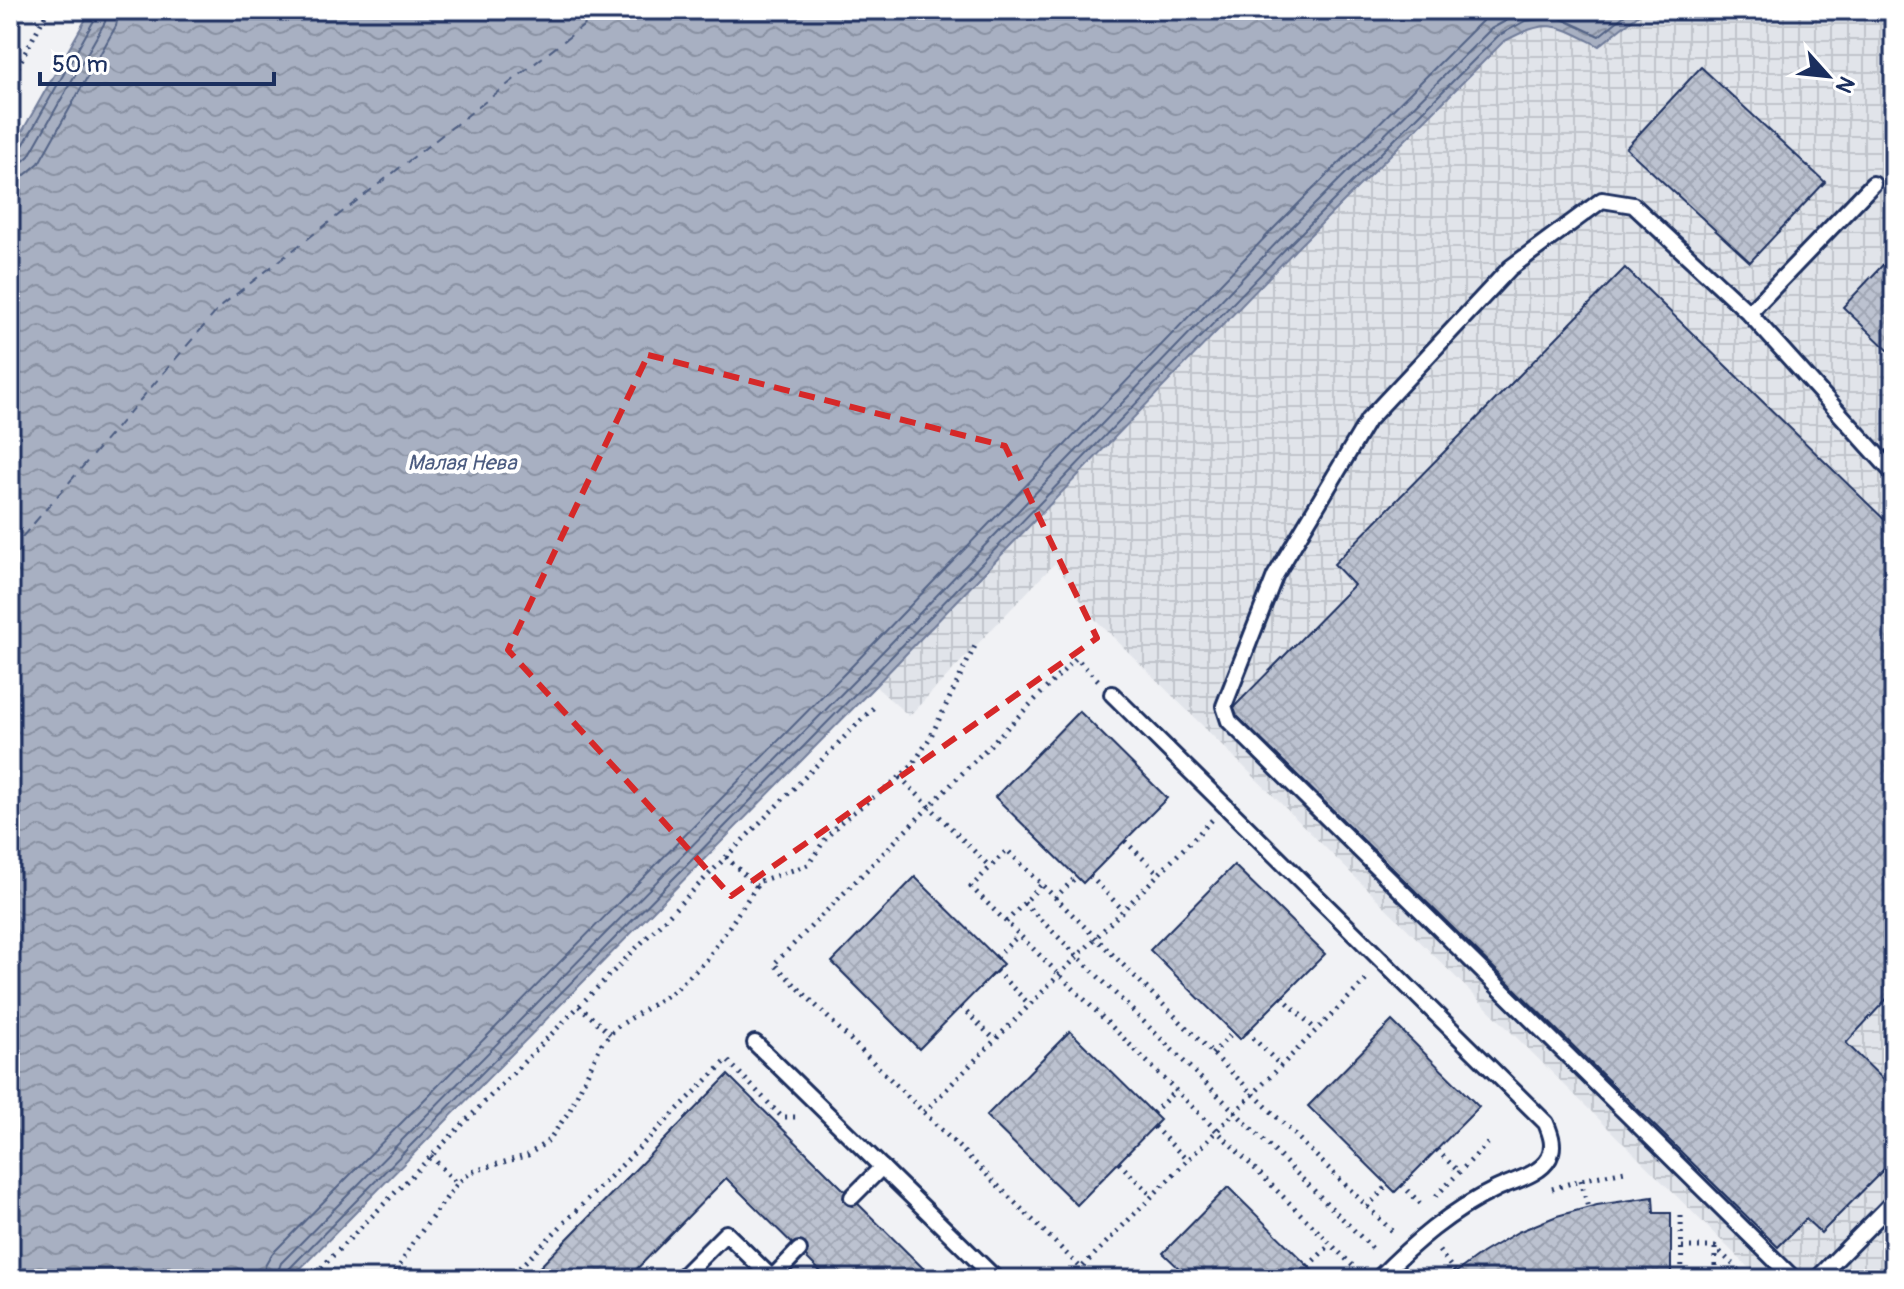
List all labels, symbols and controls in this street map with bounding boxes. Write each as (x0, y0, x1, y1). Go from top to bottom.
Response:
scale bar (40, 36, 274, 86)
north arrow (1788, 36, 1868, 116)
text: 50 m (52, 50, 108, 79)
text: N (1829, 72, 1861, 98)
water label: Малая Нева (408, 449, 518, 477)

